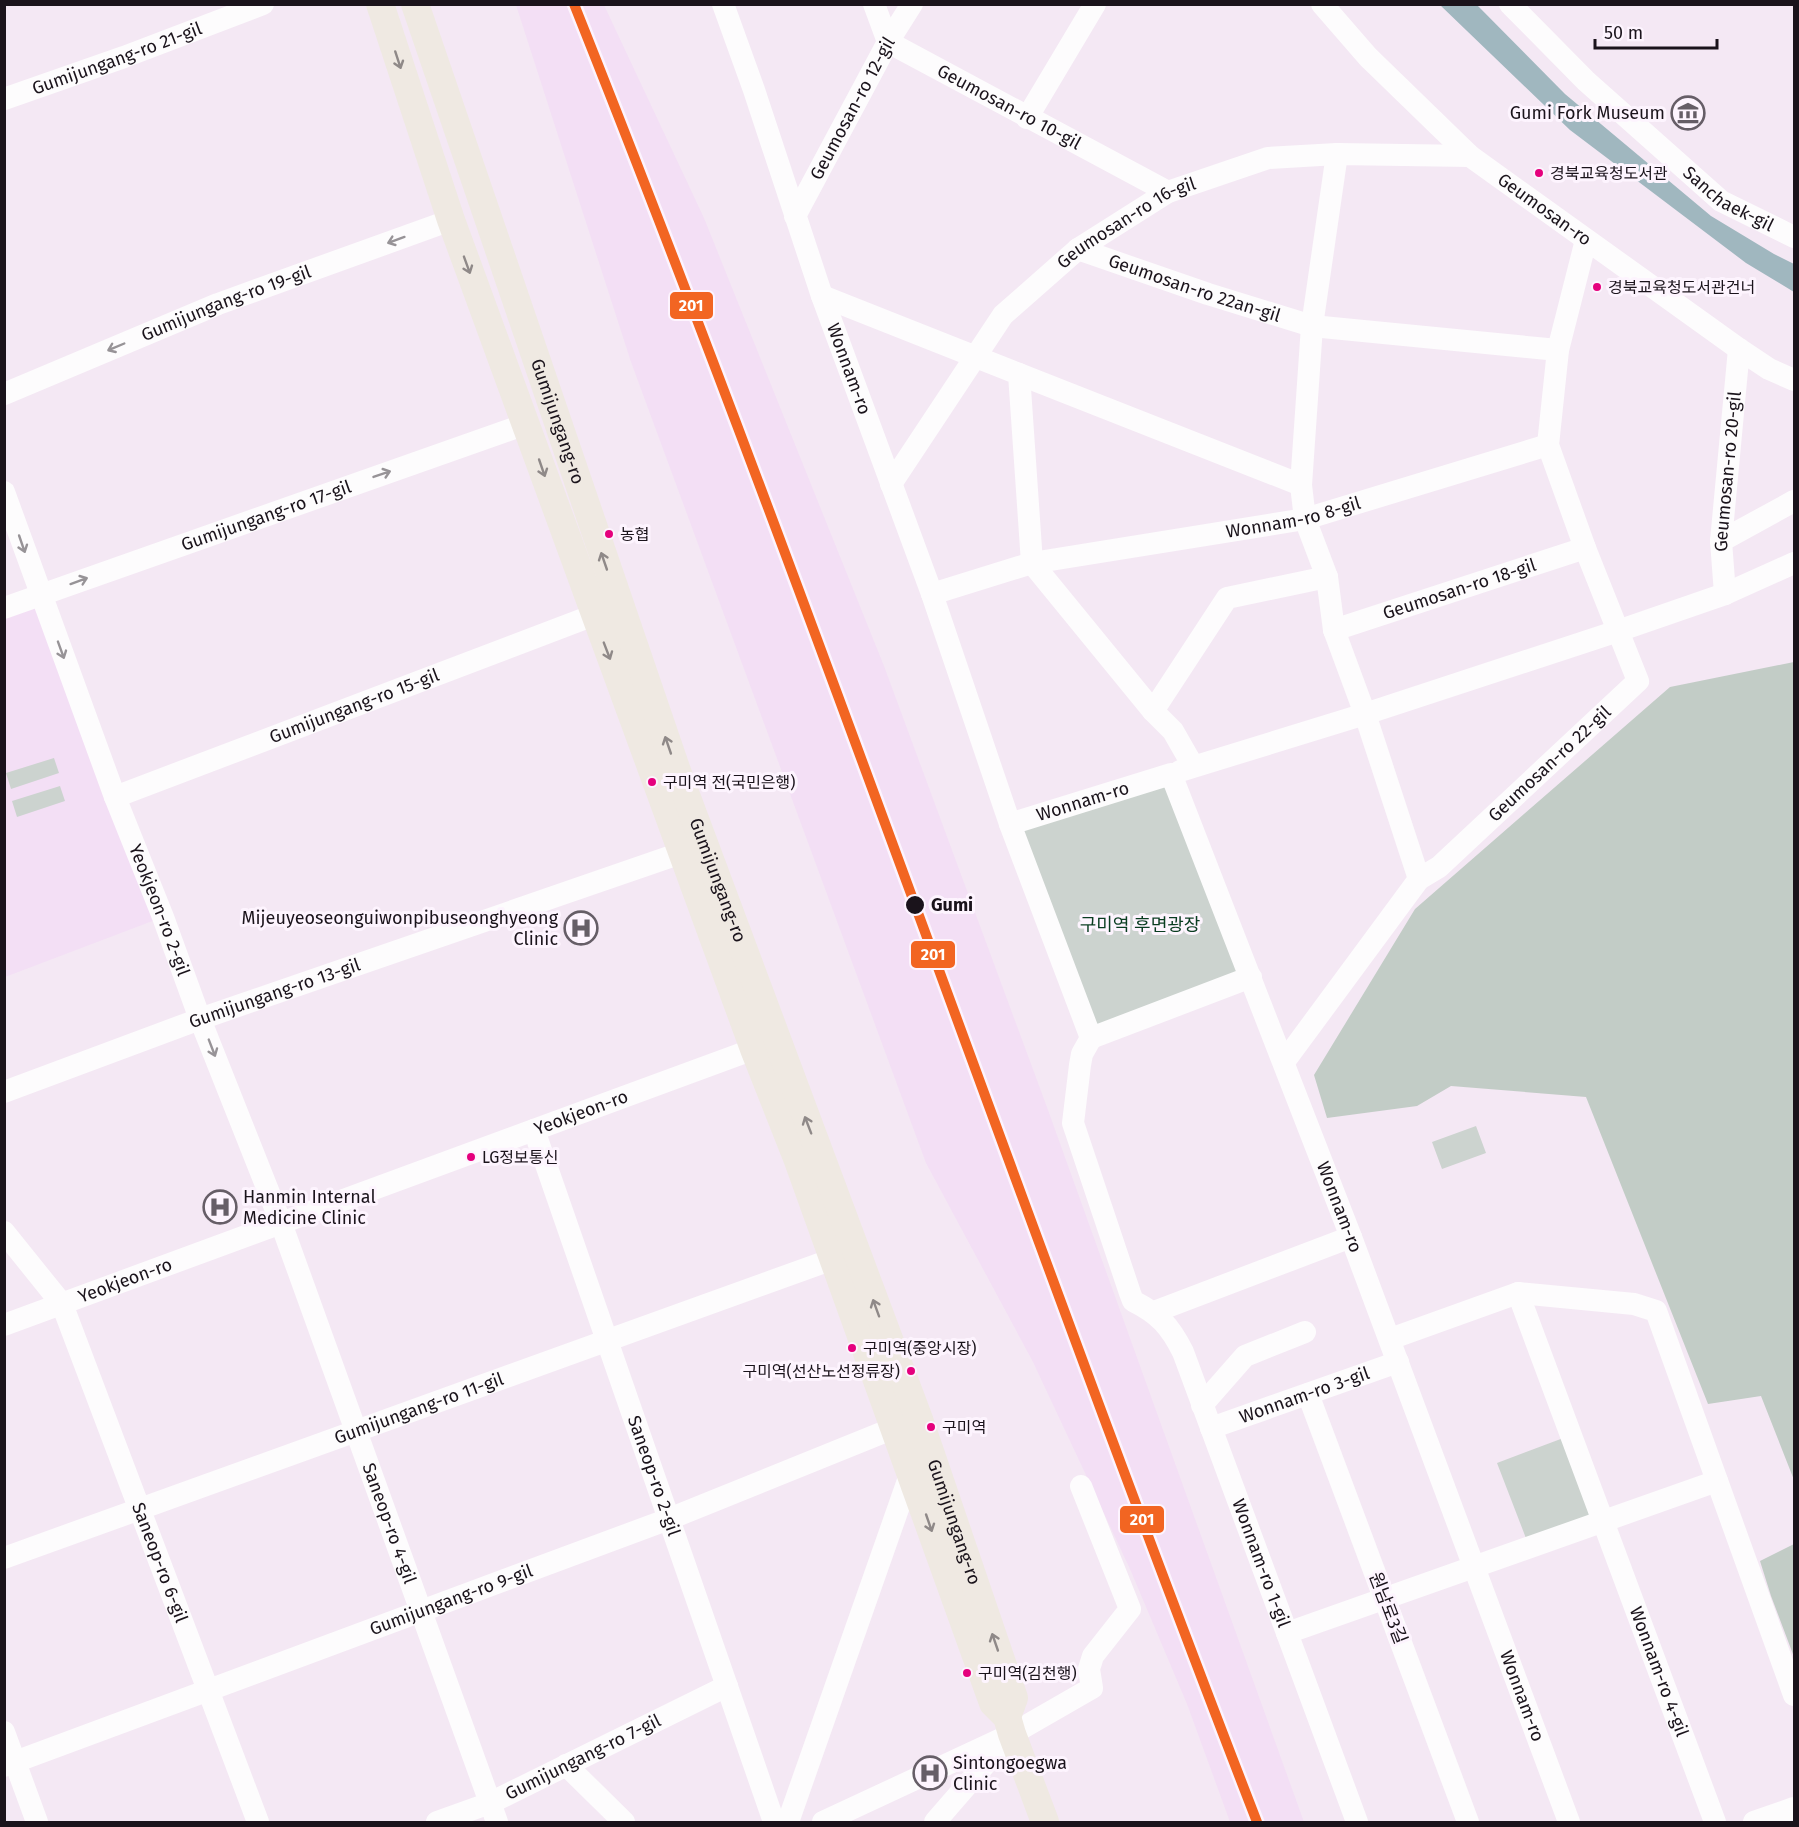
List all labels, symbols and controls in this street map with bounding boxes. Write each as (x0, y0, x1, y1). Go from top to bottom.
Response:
scale bar (1595, 12, 1716, 50)
street label: Gumijungang-ro 21-gil (29, 17, 205, 99)
text: 50 m (1604, 22, 1643, 44)
street label: Geumosan-ro 12-gil (805, 33, 900, 184)
one-way arrow (394, 50, 405, 69)
street label: Geumosan-ro 10-gil (933, 59, 1085, 154)
museum icon: Gumi Fork Museum (1670, 95, 1706, 131)
place label: Gumi Fork Museum (1510, 102, 1665, 124)
street label: Sanchaek-gil (1678, 161, 1777, 236)
place label: 경북교육청도서관 (1550, 164, 1668, 183)
marker: 경북교육청도서관 (1533, 167, 1545, 179)
street label: Geumosan-ro (1493, 168, 1596, 251)
street label: Geumosan-ro 16-gil (1052, 172, 1199, 273)
one-way arrow (387, 235, 405, 246)
street label: Geumosan-ro 22an-gil (1105, 249, 1283, 327)
one-way arrow (463, 255, 474, 274)
street label: Gumijungang-ro 19-gil (138, 260, 314, 346)
place label: 경북교육청도서관건너 (1608, 278, 1755, 297)
marker: 경북교육청도서관건너 (1591, 281, 1603, 293)
line badge: 201 (669, 291, 714, 320)
text: 201 (679, 296, 703, 315)
street label: Wonnam-ro (822, 320, 876, 418)
one-way arrow (107, 342, 125, 353)
street label: Gumijungang-ro (526, 356, 589, 487)
street label: Geumosan-ro 20-gil (1710, 390, 1746, 553)
one-way arrow (537, 458, 548, 477)
one-way arrow (372, 468, 391, 479)
street label: Gumijungang-ro 17-gil (178, 475, 354, 556)
street label: Wonnam-ro 8-gil (1224, 492, 1363, 543)
place label: 농협 (620, 525, 649, 544)
marker: 농협 (603, 528, 615, 540)
one-way arrow (18, 534, 29, 553)
one-way arrow (597, 552, 608, 571)
street label: Geumosan-ro 18-gil (1380, 554, 1539, 624)
one-way arrow (69, 575, 88, 586)
one-way arrow (56, 640, 67, 659)
one-way arrow (603, 641, 614, 660)
street label: Gumijungang-ro 15-gil (266, 664, 442, 748)
street label: Geumosan-ro 22-gil (1484, 701, 1615, 826)
one-way arrow (661, 737, 672, 755)
place label: 구미역 전(국민은행) (663, 773, 795, 792)
marker: 구미역 전(국민은행) (646, 776, 658, 788)
street label: Wonnam-ro (1034, 777, 1132, 826)
street label: Gumijungang-ro (684, 815, 751, 945)
street label: Yeokjeon-ro 2-gil (124, 841, 194, 979)
marker: Gumi (904, 894, 926, 916)
place label: Gumi (931, 894, 973, 916)
place label: Mijeuyeoseonguiwonpibuseonghyeong Clinic (242, 907, 559, 950)
hospital icon: Mijeuyeoseonguiwonpibuseonghyeong Clinic (563, 910, 599, 946)
park label: 구미역 후면광장 (1080, 914, 1200, 936)
line badge: 201 (910, 940, 956, 969)
text: 201 (921, 945, 945, 964)
street label: Gumijungang-ro 13-gil (186, 954, 363, 1033)
one-way arrow (207, 1038, 218, 1057)
street label: Yeokjeon-ro (531, 1085, 631, 1140)
one-way arrow (802, 1116, 813, 1135)
place label: LG정보통신 (482, 1148, 558, 1167)
marker: LG정보통신 (465, 1151, 477, 1163)
street label: Wonnam-ro (1312, 1158, 1367, 1256)
place label: Hanmin Internal Medicine Clinic (243, 1186, 376, 1229)
hospital icon: Hanmin Internal Medicine Clinic (202, 1189, 238, 1225)
street label: Yeokjeon-ro (75, 1253, 175, 1308)
one-way arrow (870, 1299, 881, 1318)
place label: 구미역(중앙시장) (863, 1339, 976, 1358)
marker: 구미역(중앙시장) (846, 1342, 858, 1354)
place label: 구미역(선산노선정류장) (742, 1362, 900, 1381)
street label: Wonnam-ro 3-gil (1236, 1362, 1372, 1428)
marker: 구미역(선산노선정류장) (905, 1365, 917, 1377)
street label: Gumijungang-ro 11-gil (331, 1368, 506, 1449)
street label: Saneop-ro 2-gil (623, 1413, 685, 1539)
place label: 구미역 (942, 1418, 986, 1437)
marker: 구미역 (925, 1421, 937, 1433)
street label: Gumijungang-ro (922, 1456, 986, 1588)
street label: Saneop-ro 4-gil (357, 1460, 421, 1587)
street label: Wonnam-ro 1-gil (1227, 1496, 1295, 1630)
street label: Saneop-ro 6-gil (127, 1499, 193, 1626)
line badge: 201 (1119, 1505, 1165, 1534)
text: 201 (1130, 1510, 1154, 1529)
one-way arrow (924, 1513, 935, 1532)
street label: Gumijungang-ro 9-gil (366, 1560, 536, 1640)
street label: 원남로3길 (1364, 1569, 1412, 1647)
street label: Wonnam-ro 4-gil (1625, 1604, 1693, 1740)
one-way arrow (989, 1633, 1000, 1652)
street label: Wonnam-ro (1495, 1647, 1549, 1745)
place label: 구미역(김천행) (978, 1664, 1077, 1683)
marker: 구미역(김천행) (961, 1667, 973, 1679)
street label: Gumijungang-ro 7-gil (501, 1709, 665, 1805)
place label: Sintongoegwa Clinic (953, 1752, 1067, 1795)
hospital icon: Sintongoegwa Clinic (912, 1755, 948, 1791)

